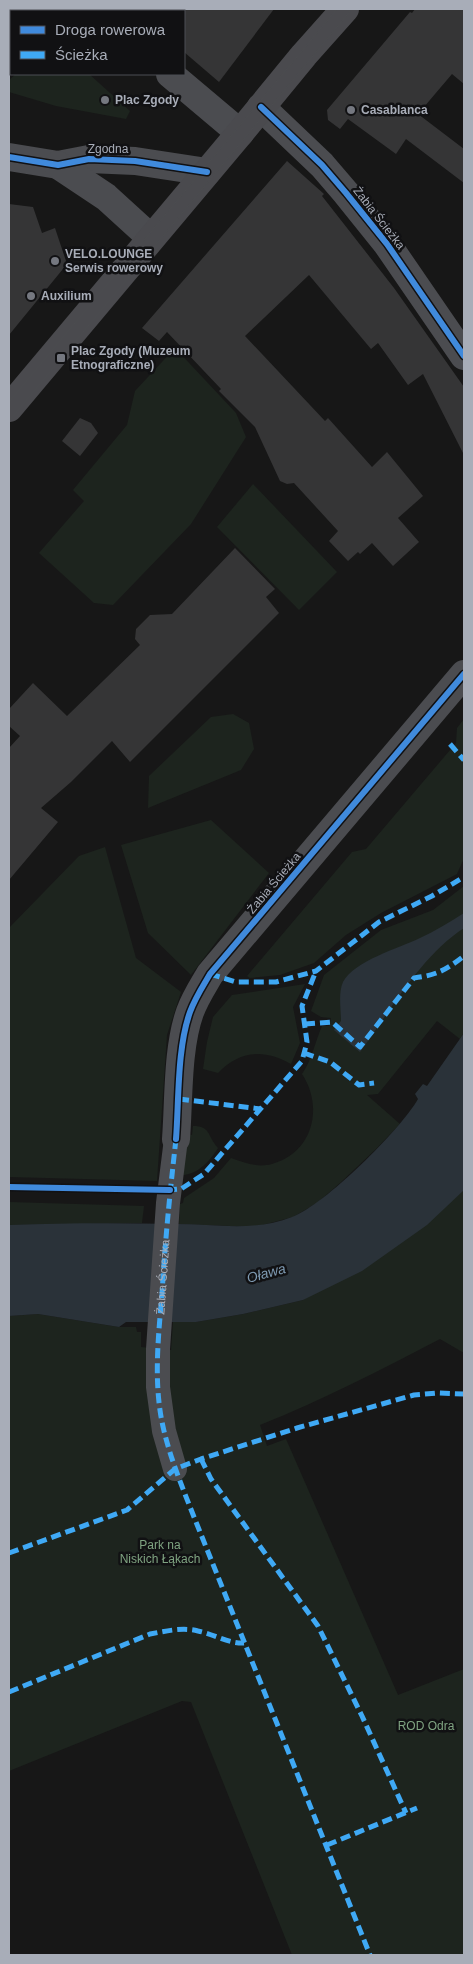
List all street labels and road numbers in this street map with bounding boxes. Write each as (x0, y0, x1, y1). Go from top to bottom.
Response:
street label: Zgodna (88, 142, 129, 156)
street label: Żabia Ścieżka (350, 183, 409, 252)
street label: Żabia Ścieżka (244, 849, 304, 916)
street label: Żabia Ścieżka (153, 1239, 173, 1315)

